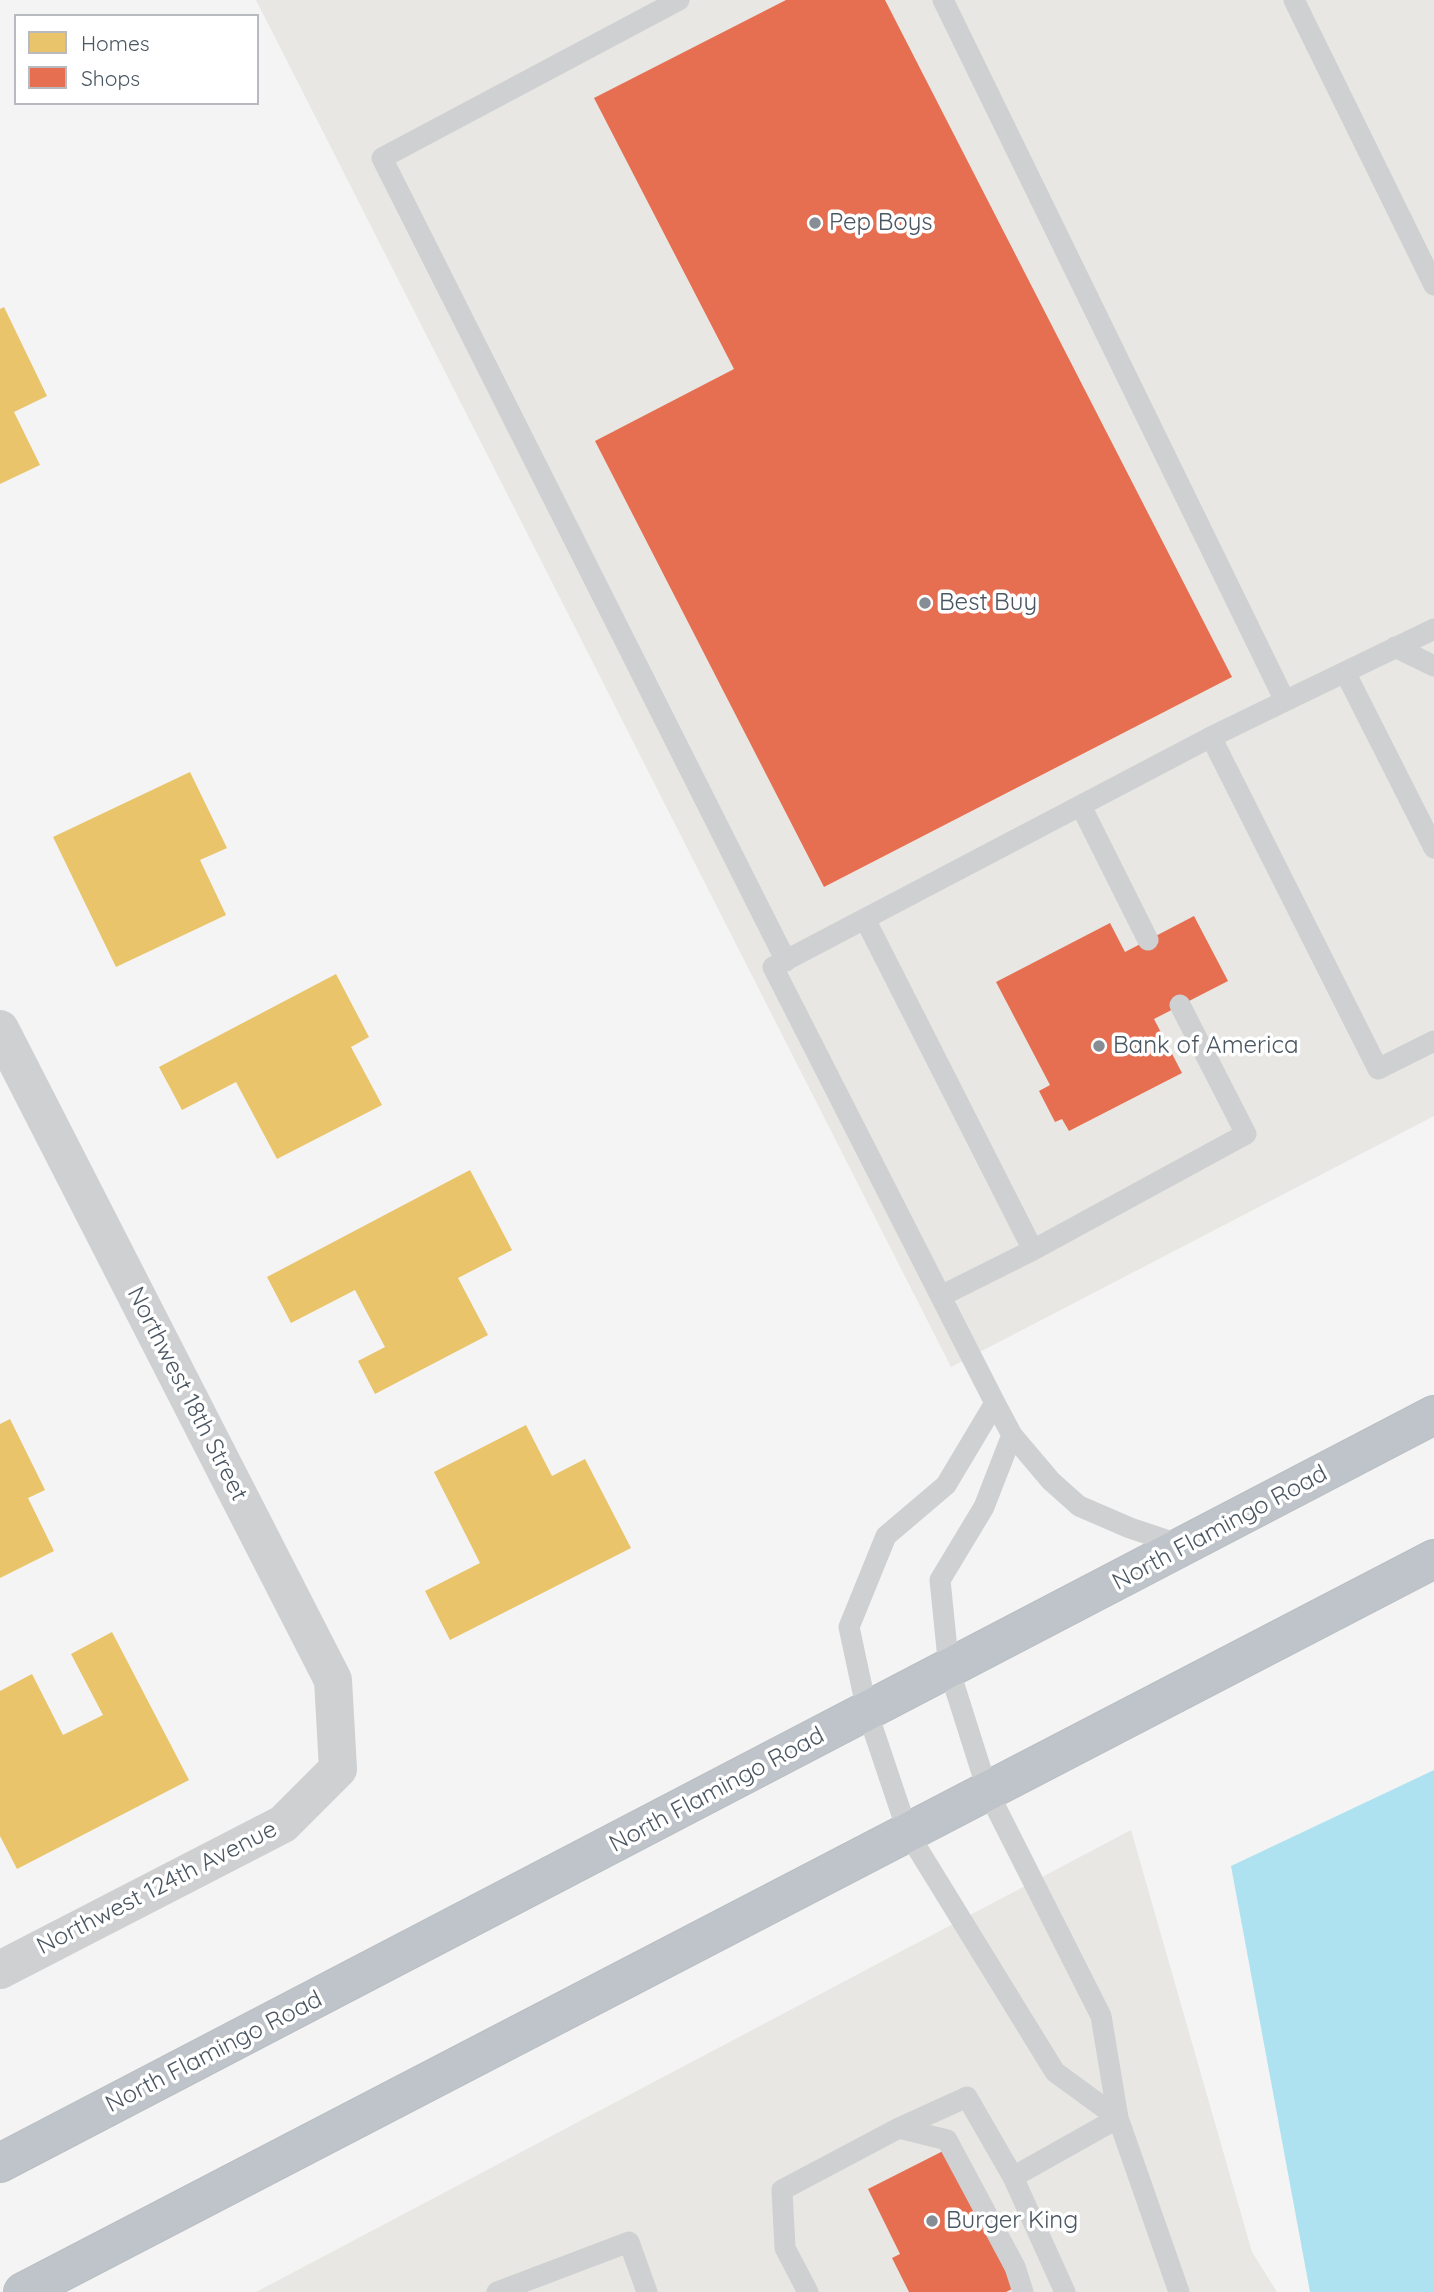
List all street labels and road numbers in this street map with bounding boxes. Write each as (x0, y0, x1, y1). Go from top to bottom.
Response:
street label: Northwest 18th Street (121, 1282, 253, 1506)
street label: North Flamingo Road (1108, 1459, 1332, 1597)
street label: North Flamingo Road (605, 1721, 829, 1859)
street label: Northwest 124th Avenue (32, 1815, 282, 1961)
street label: North Flamingo Road (101, 1985, 327, 2119)

